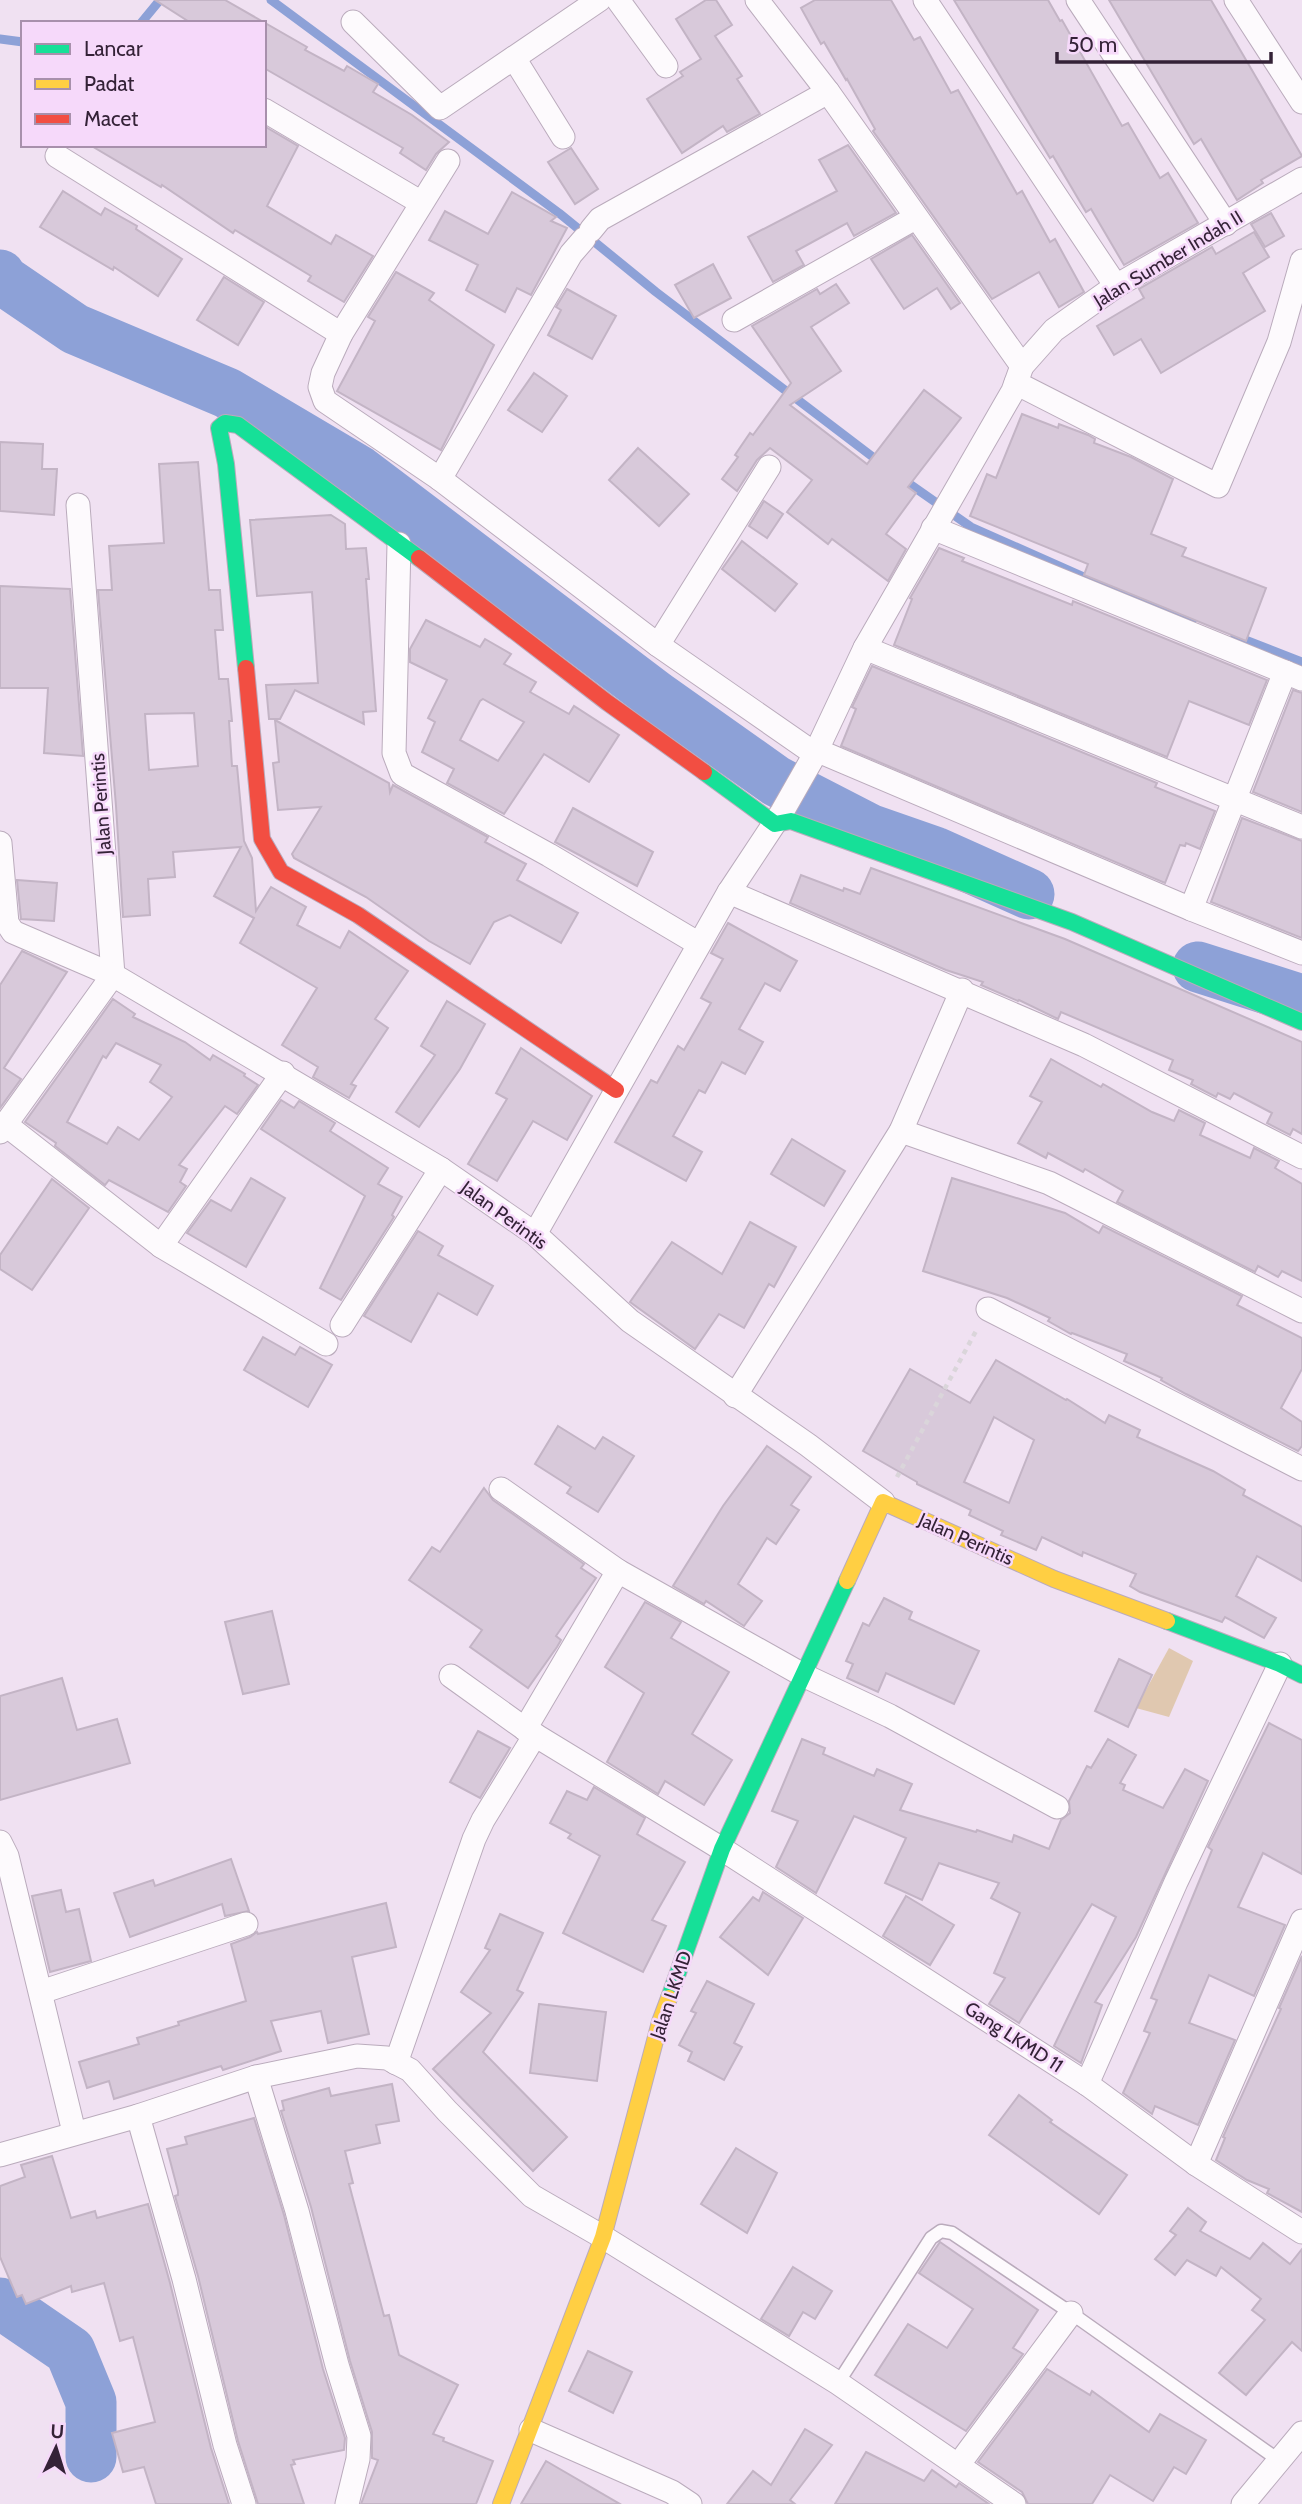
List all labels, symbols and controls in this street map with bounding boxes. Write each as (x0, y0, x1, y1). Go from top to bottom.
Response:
legend (21, 21, 266, 147)
scale bar (1057, 21, 1270, 65)
text: 50 m (1068, 32, 1117, 57)
text: Lancar (84, 36, 143, 61)
text: Padat (84, 71, 134, 96)
text: Macet (84, 106, 138, 131)
street label: Jalan Sumber Indah II (1089, 205, 1247, 313)
street label: Jalan Perintis (86, 752, 116, 856)
street label: Jalan Perintis (455, 1175, 552, 1254)
street label: Jalan Perintis (914, 1507, 1017, 1570)
street label: Jalan LKMD (645, 1948, 697, 2043)
street label: Gang LKMD 11 (961, 1997, 1067, 2077)
north arrow (21, 2413, 91, 2483)
text: U (50, 2420, 65, 2443)

